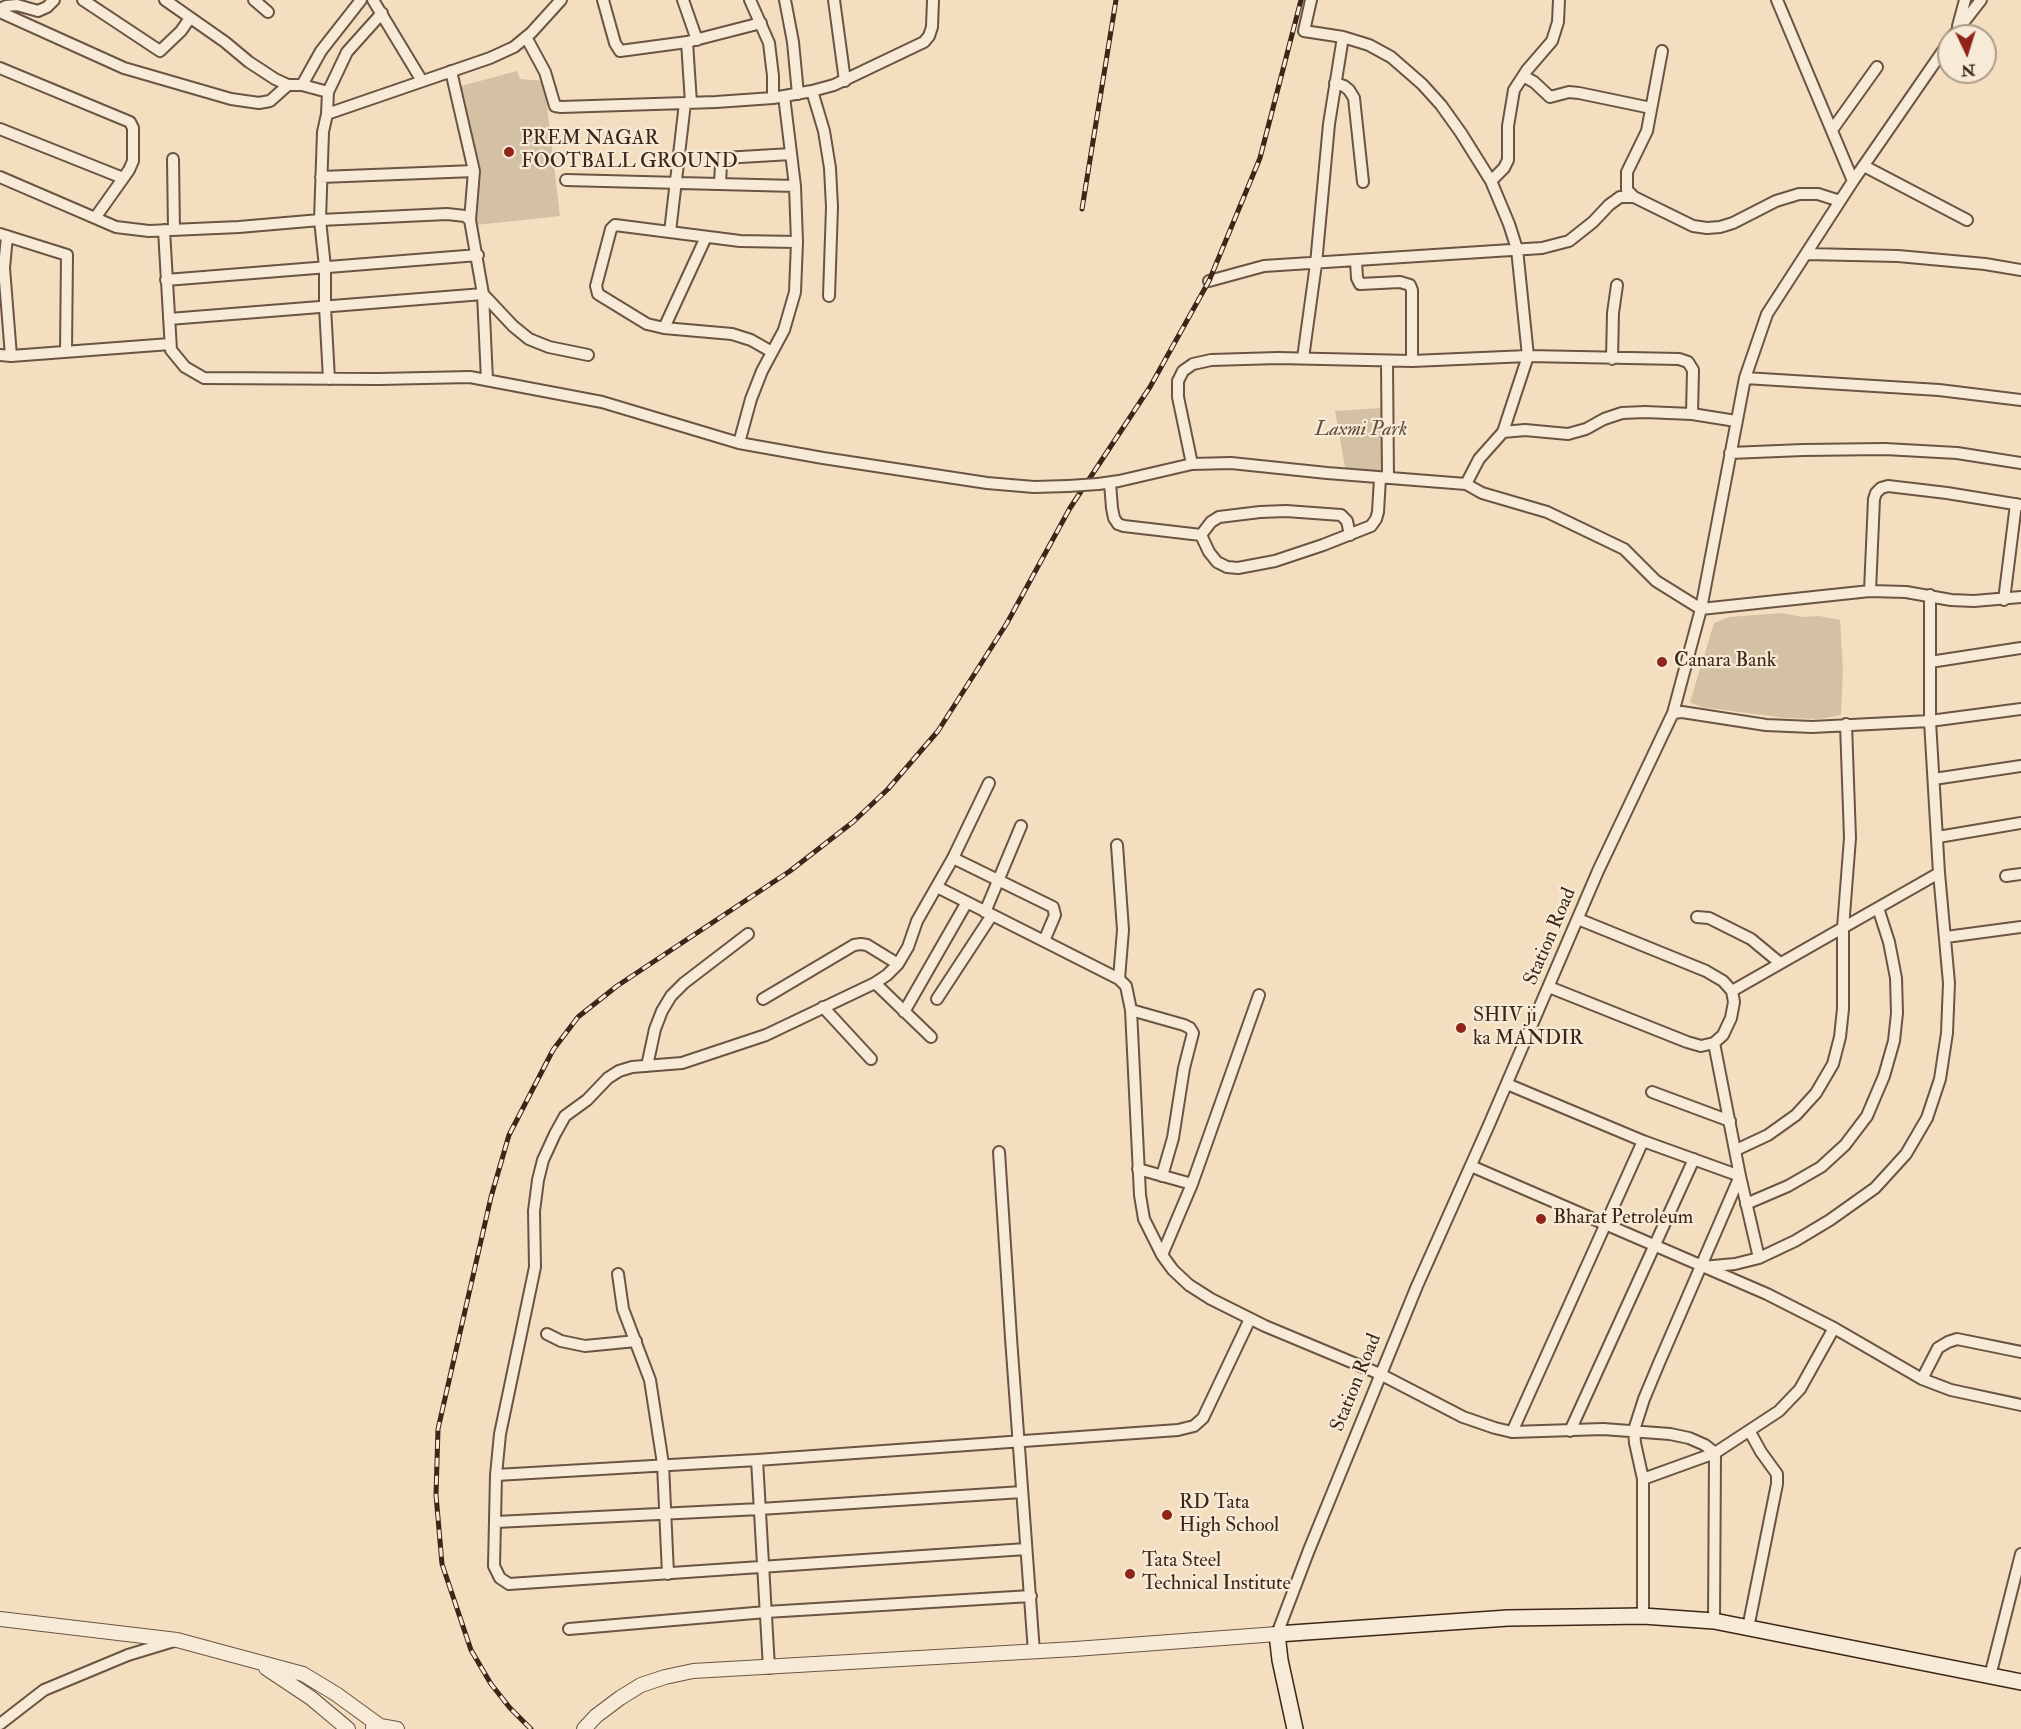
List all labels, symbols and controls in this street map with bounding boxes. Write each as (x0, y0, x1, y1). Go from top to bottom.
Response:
north arrow (1937, 24, 1997, 84)
text: N (1960, 59, 1976, 80)
place label: PREM NAGAR FOOTBALL GROUND (521, 128, 738, 175)
marker: PREM NAGAR FOOTBALL GROUND (502, 145, 516, 159)
park label: Laxmi Park (1315, 419, 1407, 443)
place label: Canara Bank (1674, 650, 1776, 674)
marker: Canara Bank (1655, 655, 1669, 669)
street label: Station Road (1520, 885, 1582, 989)
place label: SHIV ji ka MANDIR (1473, 1005, 1583, 1052)
marker: SHIV ji ka MANDIR (1454, 1021, 1468, 1035)
place label: Bharat Petroleum (1553, 1207, 1693, 1231)
marker: Bharat Petroleum (1534, 1212, 1548, 1226)
street label: Station Road (1326, 1331, 1388, 1435)
place label: RD Tata High School (1179, 1492, 1279, 1539)
marker: RD Tata High School (1160, 1508, 1174, 1522)
place label: Tata Steel Technical Institute (1142, 1550, 1291, 1597)
marker: Tata Steel Technical Institute (1123, 1567, 1137, 1581)

